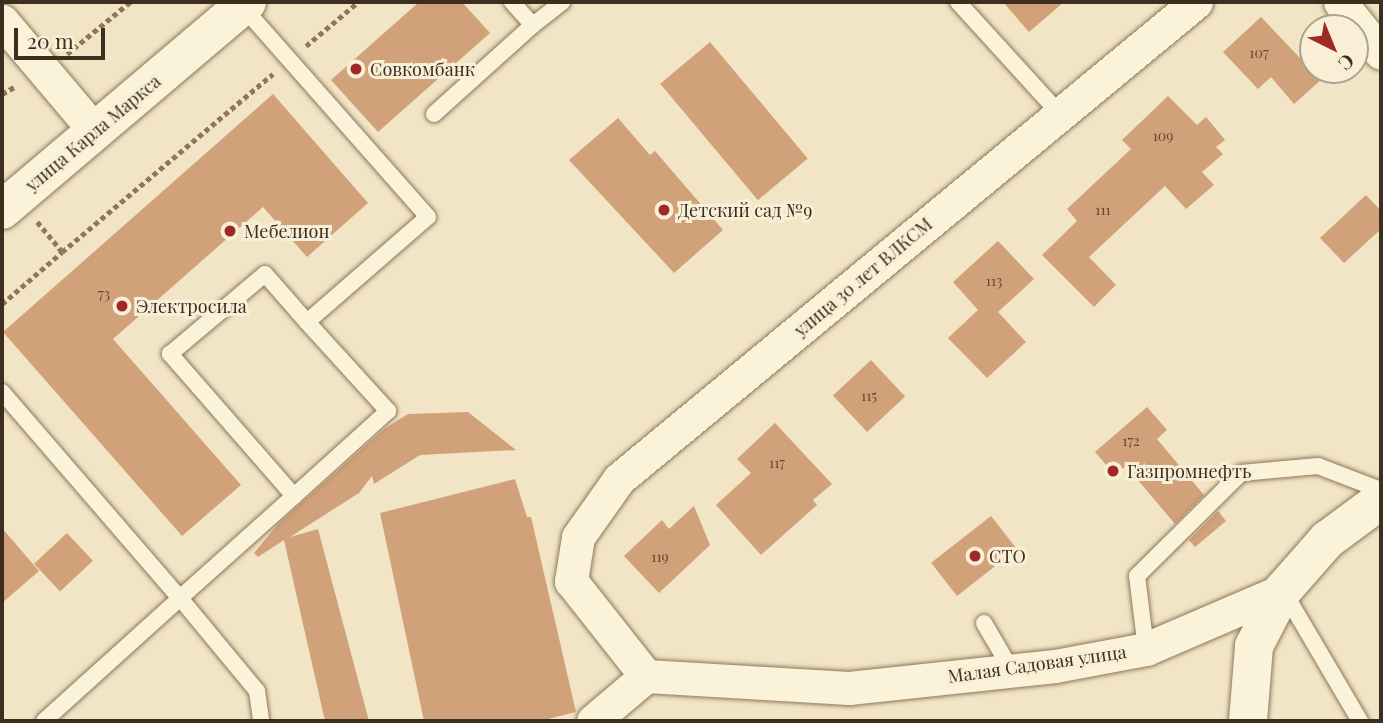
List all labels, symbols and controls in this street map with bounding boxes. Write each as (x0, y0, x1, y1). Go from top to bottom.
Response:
scale bar (18, 14, 108, 58)
north arrow (1299, 14, 1369, 84)
text: 20 m (27, 26, 74, 54)
house number: 107 (1249, 45, 1269, 61)
text: С (1333, 49, 1361, 77)
place label: Совкомбанк (370, 58, 475, 80)
marker: Совкомбанк (348, 61, 364, 77)
street label: улица Карла Маркса (21, 70, 165, 196)
house number: 109 (1153, 128, 1173, 144)
place label: Детский сад №9 (678, 199, 812, 221)
marker: Детский сад №9 (656, 202, 672, 218)
house number: 111 (1095, 202, 1111, 218)
street label: улица 30 лет ВЛКСМ (790, 213, 936, 341)
place label: Мебелион (244, 220, 329, 242)
marker: Мебелион (222, 223, 238, 239)
house number: 113 (986, 273, 1002, 289)
house number: 73 (98, 286, 110, 302)
place label: Электросила (136, 295, 247, 317)
marker: Электросила (114, 298, 130, 314)
house number: 115 (861, 388, 877, 404)
house number: 172 (1122, 433, 1140, 449)
house number: 117 (769, 455, 785, 471)
place label: Газпромнефть (1127, 460, 1251, 482)
marker: Газпромнефть (1105, 463, 1121, 479)
place label: СТО (989, 545, 1026, 567)
marker: СТО (967, 548, 983, 564)
house number: 119 (651, 549, 669, 565)
street label: Малая Садовая улица (946, 641, 1128, 687)

